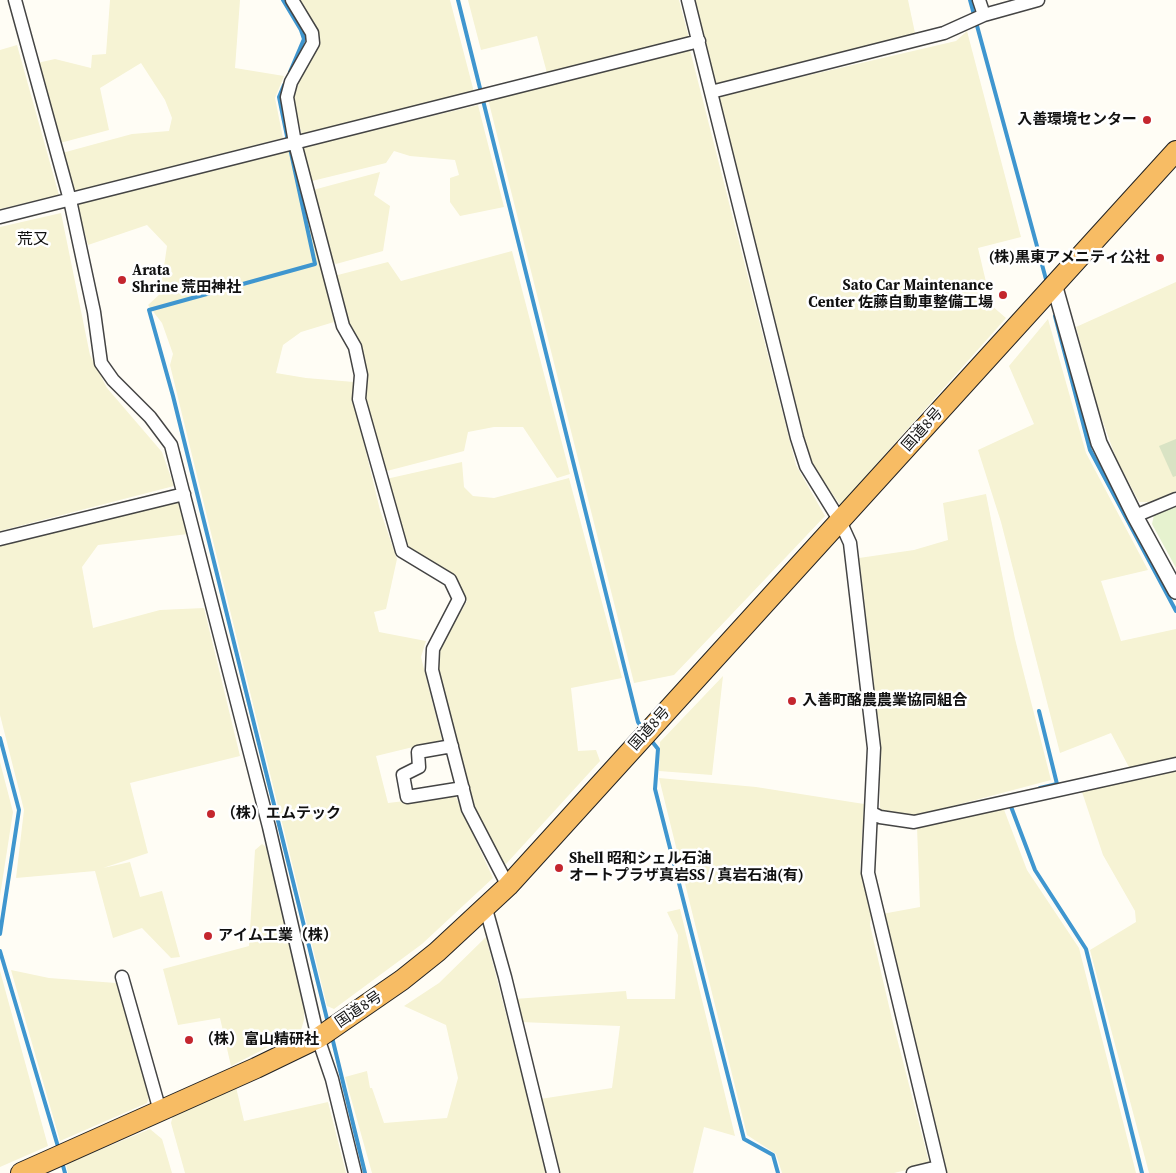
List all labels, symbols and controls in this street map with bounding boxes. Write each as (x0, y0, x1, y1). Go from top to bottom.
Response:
place label: 入善環境センター (1017, 111, 1137, 129)
marker: 入善環境センター (1141, 114, 1153, 126)
district label: 荒又 (17, 230, 49, 250)
place label: (株)黒東アメニティ公社 (989, 249, 1150, 267)
marker: (株)黒東アメニティ公社 (1154, 252, 1166, 264)
place label: Arata Shrine 荒田神社 (132, 262, 241, 297)
marker: Arata Shrine 荒田神社 (116, 274, 128, 286)
place label: Sato Car Maintenance Center 佐藤自動車整備工場 (808, 277, 993, 312)
marker: Sato Car Maintenance Center 佐藤自動車整備工場 (997, 289, 1009, 301)
street label: 国道8号 (899, 404, 947, 456)
place label: 入善町酪農農業協同組合 (802, 692, 967, 710)
marker: 入善町酪農農業協同組合 (786, 695, 798, 707)
street label: 国道8号 (626, 703, 674, 755)
place label: （株）エムテック (221, 805, 341, 823)
marker: （株）エムテック (205, 808, 217, 820)
place label: Shell 昭和シェル石油 オートプラザ真岩SS / 真岩石油(有) (569, 850, 804, 885)
marker: Shell 昭和シェル石油 オートプラザ真岩SS / 真岩石油(有) (553, 862, 565, 874)
place label: アイム工業（株） (218, 927, 338, 945)
marker: アイム工業（株） (202, 930, 214, 942)
street label: 国道8号 (332, 988, 386, 1032)
place label: （株）富山精研社 (199, 1031, 319, 1049)
marker: （株）富山精研社 (183, 1034, 195, 1046)

